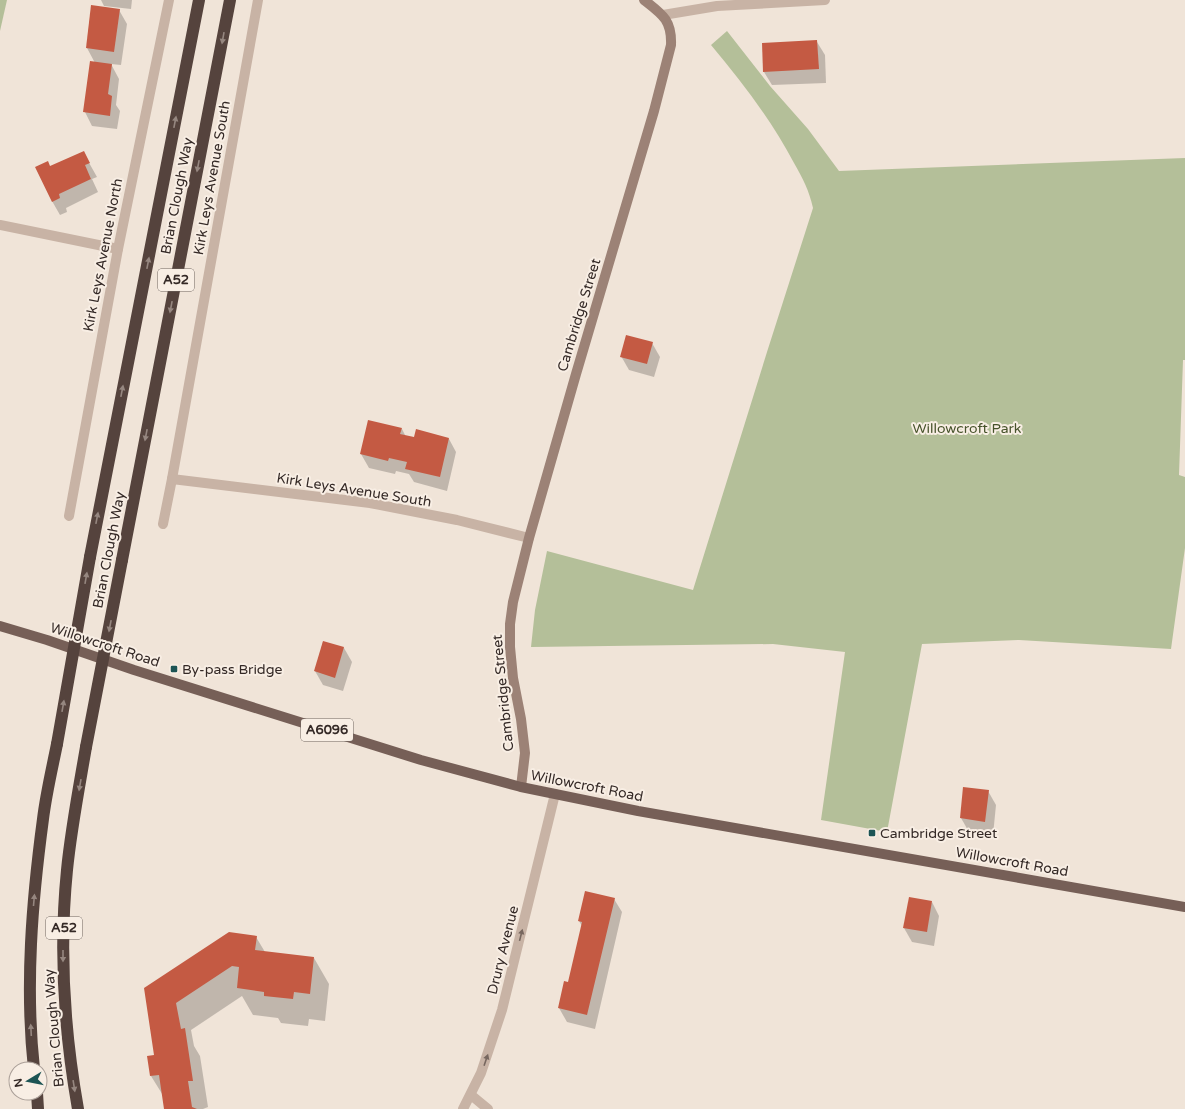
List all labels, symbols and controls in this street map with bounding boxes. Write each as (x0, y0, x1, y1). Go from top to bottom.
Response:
one-way arrow (220, 32, 226, 44)
street label: Kirk Leys Avenue South (190, 99, 234, 257)
one-way arrow (173, 116, 179, 128)
street label: Brian Clough Way (157, 136, 197, 256)
one-way arrow (195, 160, 201, 172)
street label: Kirk Leys Avenue North (80, 177, 126, 333)
street label: Cambridge Street (554, 256, 604, 374)
one-way arrow (145, 257, 151, 269)
road number: A52 (158, 269, 194, 291)
one-way arrow (168, 301, 174, 314)
one-way arrow (120, 385, 126, 397)
park label: Willowcroft Park (912, 420, 1022, 437)
one-way arrow (143, 429, 149, 441)
street label: Kirk Leys Avenue South (275, 469, 433, 511)
street label: Brian Clough Way (89, 490, 129, 610)
one-way arrow (95, 512, 101, 525)
one-way arrow (83, 571, 89, 584)
street label: Willowcroft Road (48, 619, 162, 671)
one-way arrow (106, 620, 112, 632)
street label: Cambridge Street (488, 633, 518, 752)
place label: By-pass Bridge (182, 661, 283, 678)
marker: By-pass Bridge (169, 664, 179, 674)
one-way arrow (61, 699, 67, 712)
road number: A6096 (301, 719, 353, 741)
street label: Willowcroft Road (529, 767, 645, 805)
one-way arrow (76, 779, 82, 791)
place label: Cambridge Street (880, 825, 998, 842)
marker: Cambridge Street (867, 828, 877, 838)
street label: Willowcroft Road (954, 844, 1070, 880)
one-way arrow (31, 894, 38, 906)
street label: Drury Avenue (484, 904, 522, 996)
road number: A52 (46, 917, 82, 939)
one-way arrow (518, 928, 524, 940)
one-way arrow (60, 950, 66, 963)
street label: Brian Clough Way (40, 968, 68, 1088)
one-way arrow (28, 1024, 35, 1036)
one-way arrow (484, 1053, 490, 1065)
north arrow (8, 1061, 48, 1101)
text: N (11, 1077, 26, 1088)
one-way arrow (71, 1080, 77, 1092)

